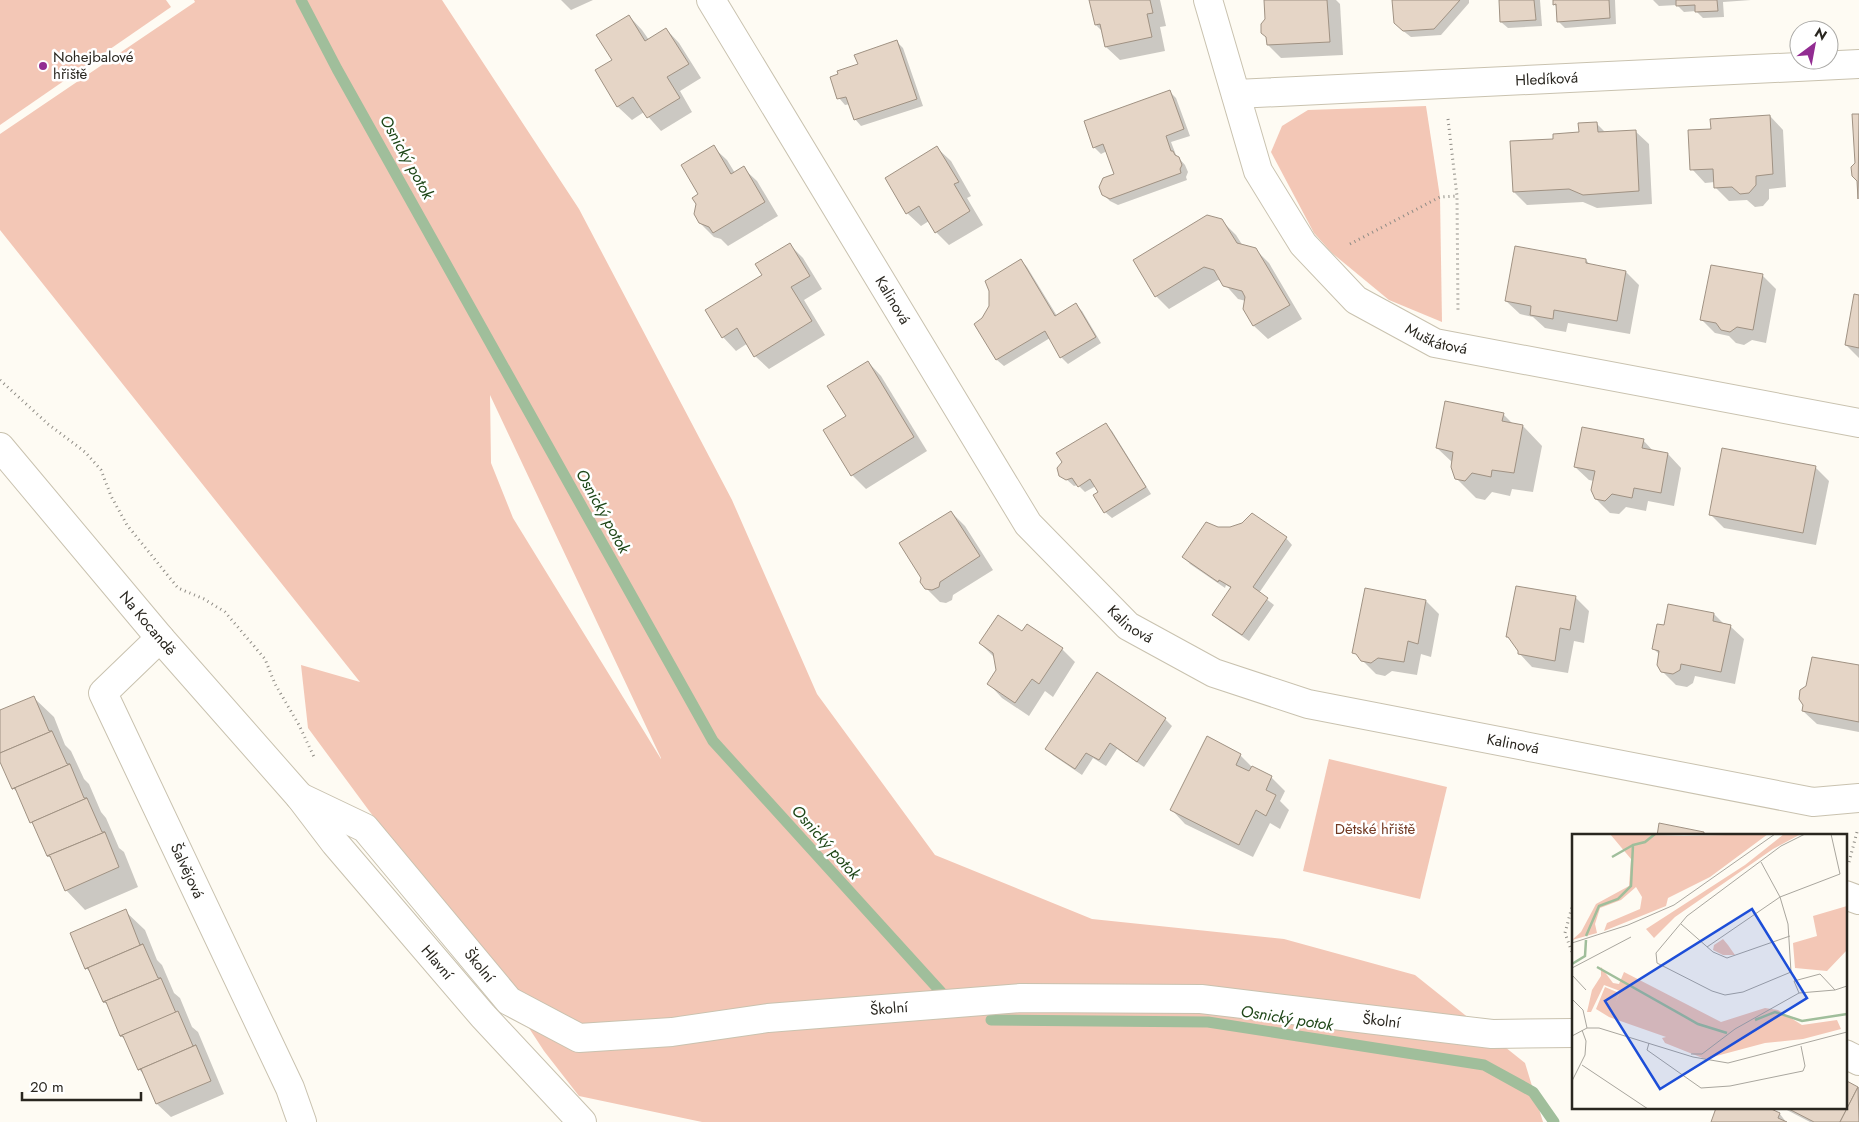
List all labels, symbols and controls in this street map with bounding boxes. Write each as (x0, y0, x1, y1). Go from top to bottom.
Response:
north arrow (1789, 20, 1839, 70)
text: N (1811, 23, 1831, 45)
place label: Nohejbalové hřiště (53, 46, 134, 85)
marker: Nohejbalové hřiště (37, 60, 49, 72)
street label: Hledíková (1515, 67, 1578, 92)
water label: Osnický potok (374, 111, 440, 204)
street label: Kalinová (870, 272, 916, 329)
street label: Muškátová (1401, 318, 1469, 360)
water label: Osnický potok (570, 465, 636, 558)
street label: Na Kocandě (114, 586, 182, 660)
street label: Kalinová (1102, 600, 1157, 649)
street label: Kalinová (1485, 728, 1541, 760)
water label: Osnický potok (786, 800, 867, 885)
park label: Dětské hřiště (1335, 818, 1416, 840)
inset map (1572, 834, 1846, 1110)
street label: Šalvějová (165, 840, 210, 902)
street label: Hlavní (416, 940, 459, 986)
street label: Školní (459, 944, 501, 988)
street label: Školní (869, 996, 910, 1021)
water label: Osnický potok (1239, 999, 1336, 1037)
street label: Školní (1361, 1008, 1403, 1034)
scale bar (22, 1070, 141, 1102)
text: 20 m (30, 1076, 64, 1098)

